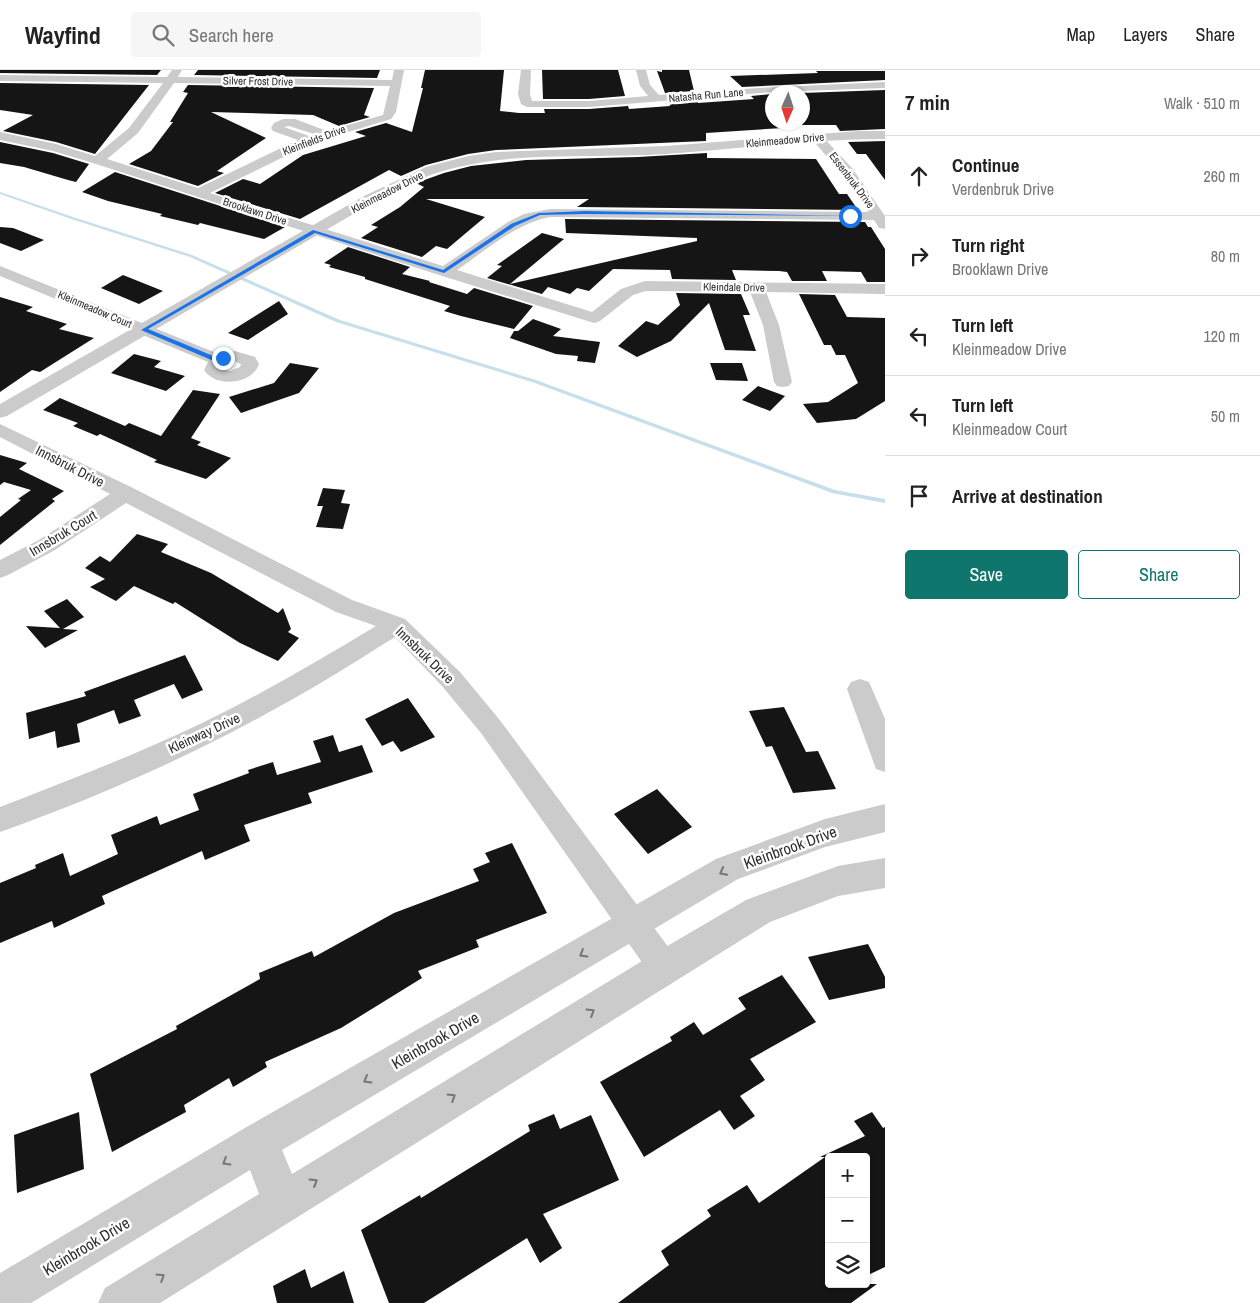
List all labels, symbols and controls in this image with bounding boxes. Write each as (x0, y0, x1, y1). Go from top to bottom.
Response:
search box (131, 12, 481, 57)
text: Wayfind (25, 19, 101, 51)
icon: search (149, 21, 177, 49)
text: Search here (189, 22, 274, 48)
text: Map (1067, 22, 1095, 47)
text: Layers (1123, 22, 1168, 47)
text: Share (1196, 22, 1235, 47)
street label: Silver Frost Drive (223, 73, 293, 89)
street label: Natasha Run Lane (668, 85, 744, 105)
north arrow (765, 85, 810, 130)
text: 7 min (905, 88, 950, 117)
text: Walk · 510 m (1164, 92, 1240, 114)
street label: Kleinfields Drive (281, 122, 347, 158)
street label: Kleinmeadow Drive (745, 130, 825, 150)
street label: Essenbruk Drive (826, 149, 878, 211)
text: Continue (952, 152, 1020, 178)
icon: ahead (905, 162, 933, 190)
text: 260 m (1204, 165, 1240, 187)
street label: Kleinmeadow Drive (349, 168, 425, 216)
text: Verdenbruk Drive (952, 178, 1054, 200)
street label: Brooklawn Drive (221, 194, 289, 228)
route start (839, 205, 862, 228)
text: Turn right (952, 232, 1024, 258)
icon: right (905, 242, 933, 270)
text: 80 m (1211, 245, 1240, 267)
text: Brooklawn Drive (952, 258, 1048, 280)
street label: Kleindale Drive (703, 279, 765, 295)
street label: Kleinmeadow Court (56, 287, 135, 331)
text: Turn left (952, 312, 1013, 338)
icon: left (905, 322, 933, 350)
text: 120 m (1204, 325, 1240, 347)
text: Kleinmeadow Drive (952, 338, 1066, 360)
route end (212, 347, 235, 370)
text: Turn left (952, 392, 1013, 418)
icon: left (905, 402, 933, 430)
text: 50 m (1211, 405, 1240, 427)
text: Kleinmeadow Court (952, 418, 1067, 440)
street label: Innsbruk Drive (33, 441, 107, 491)
icon: arrive (905, 482, 933, 510)
text: Arrive at destination (952, 483, 1103, 509)
street label: Innsbruk Court (26, 506, 100, 560)
button: Save (905, 550, 1068, 599)
button: Share (1078, 550, 1240, 599)
street label: Innsbruk Drive (392, 623, 458, 687)
street label: Kleinway Drive (165, 709, 243, 757)
street label: Kleinbrook Drive (740, 820, 840, 874)
one-way arrow (719, 866, 728, 876)
one-way arrow (579, 947, 588, 957)
street label: Kleinbrook Drive (387, 1006, 483, 1074)
one-way arrow (585, 1008, 594, 1018)
one-way arrow (363, 1073, 372, 1083)
one-way arrow (447, 1093, 456, 1103)
map controls (825, 1153, 870, 1288)
button: + (825, 1153, 870, 1198)
one-way arrow (223, 1155, 232, 1165)
one-way arrow (308, 1179, 318, 1188)
button: − (825, 1198, 870, 1243)
street label: Kleinbrook Drive (38, 1211, 134, 1281)
button: layers (825, 1243, 870, 1288)
one-way arrow (156, 1274, 165, 1284)

